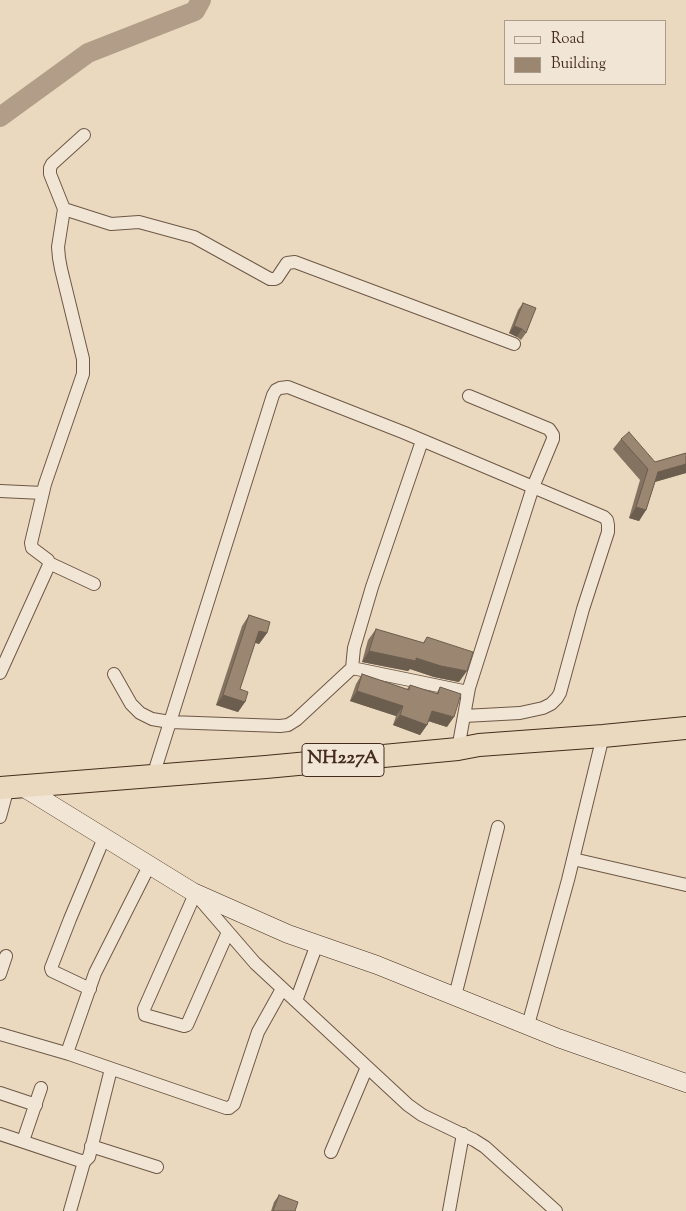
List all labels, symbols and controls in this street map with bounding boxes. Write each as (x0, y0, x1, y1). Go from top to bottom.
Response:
legend (503, 20, 666, 85)
text: Road (551, 29, 585, 50)
text: Building (551, 54, 606, 75)
road number: NH227A (302, 744, 384, 776)

